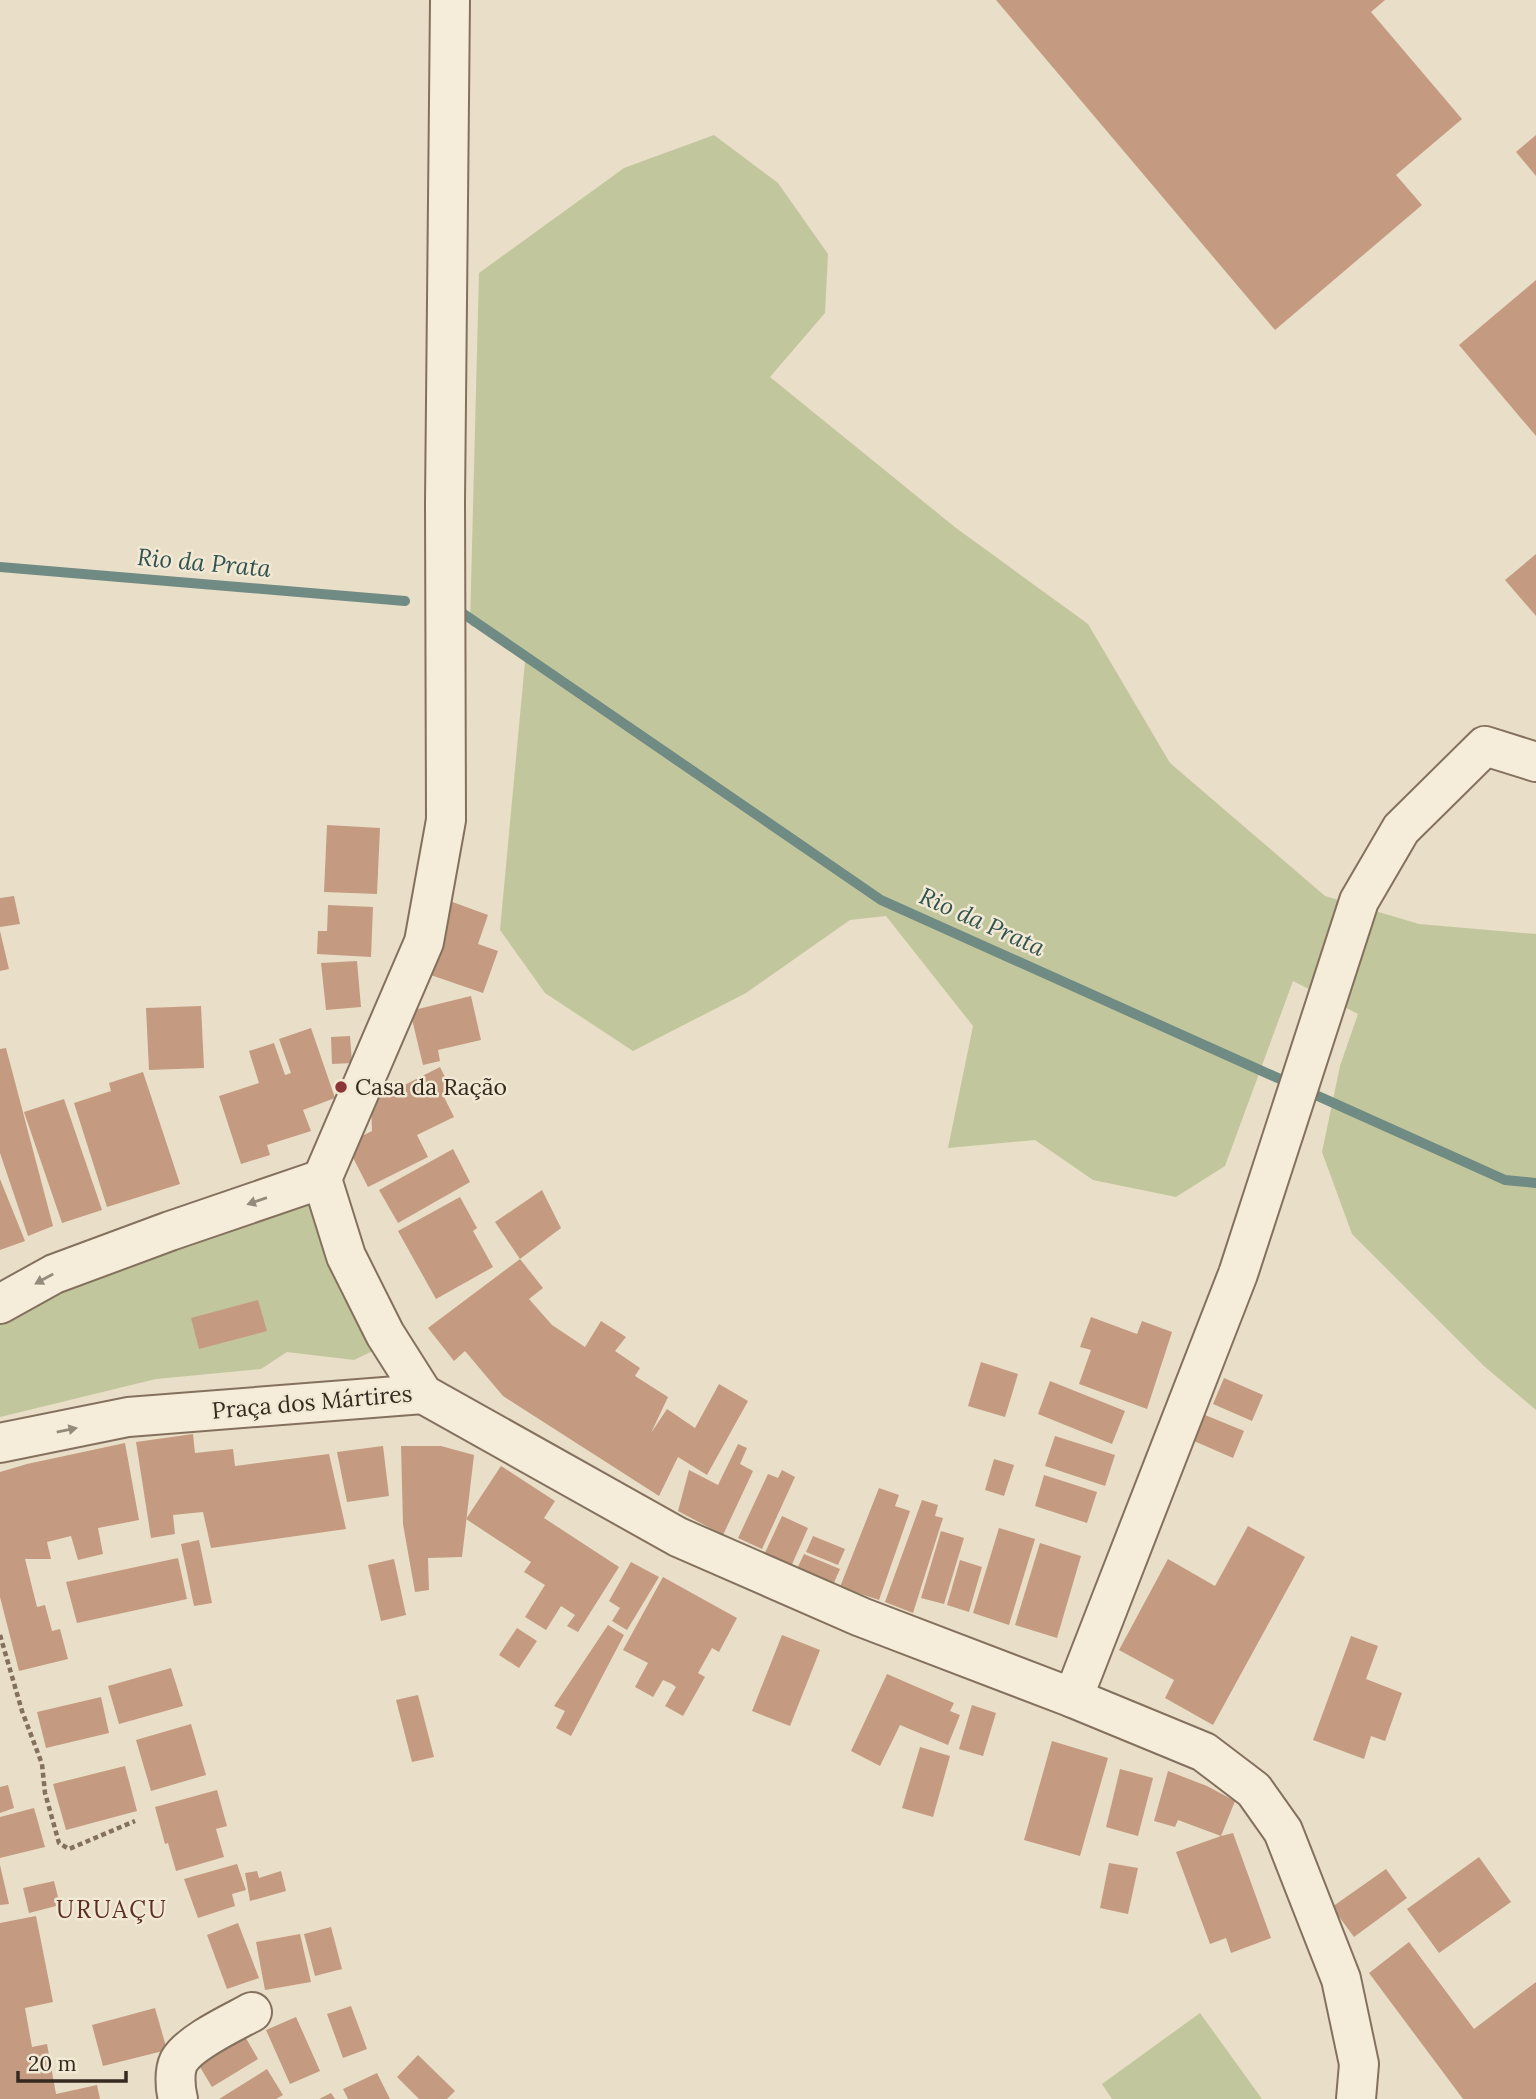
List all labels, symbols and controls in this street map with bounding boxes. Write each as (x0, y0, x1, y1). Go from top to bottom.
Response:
water label: Rio da Prata (136, 541, 273, 584)
water label: Rio da Prata (915, 880, 1051, 963)
place label: Casa da Ração (355, 1072, 507, 1101)
marker: Casa da Ração (333, 1079, 349, 1095)
one-way arrow (247, 1196, 268, 1207)
one-way arrow (34, 1273, 53, 1285)
street label: Praça dos Mártires (211, 1378, 413, 1425)
one-way arrow (56, 1424, 78, 1435)
district label: URUAÇU (56, 1894, 168, 1925)
scale bar (18, 2039, 126, 2084)
text: 20 m (28, 2050, 77, 2077)

